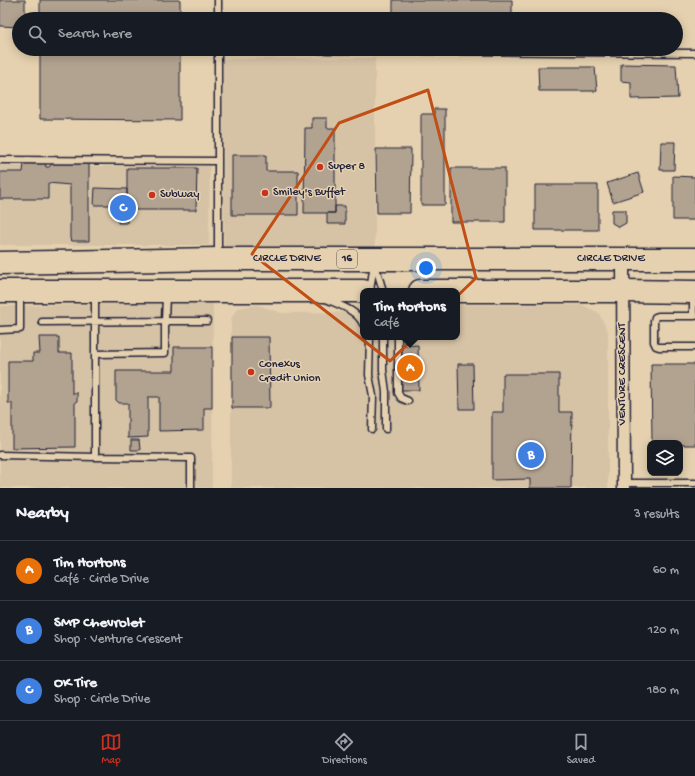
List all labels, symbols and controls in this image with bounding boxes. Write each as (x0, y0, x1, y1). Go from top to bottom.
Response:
search box (12, 12, 683, 56)
icon: search (26, 23, 48, 45)
text: Search here (58, 25, 132, 43)
place label: Super 8 (328, 160, 365, 174)
marker: Super 8 (315, 162, 325, 172)
place label: Smiley's Buffet (273, 186, 346, 200)
place label: Subway (160, 188, 199, 202)
marker: Smiley's Buffet (260, 188, 270, 198)
marker: Subway (147, 190, 157, 200)
pin: C (110, 193, 136, 223)
road number: 16 (337, 250, 357, 268)
street label: CIRCLE DRIVE (253, 252, 322, 266)
street label: CIRCLE DRIVE (577, 252, 646, 266)
your location (416, 258, 436, 278)
popup (360, 288, 460, 340)
text: Tim Hortons (374, 298, 446, 316)
text: Café (374, 316, 399, 331)
street label: VENTURE CRESCENT (616, 321, 630, 426)
pin: A (397, 353, 423, 383)
place label: Conexus Credit Union (259, 358, 321, 386)
marker: Conexus Credit Union (246, 367, 256, 377)
pin: B (518, 440, 544, 470)
map controls (647, 440, 683, 476)
button: layers (647, 440, 683, 476)
text: Nearby (16, 504, 69, 524)
text: 3 results (634, 507, 679, 522)
text: Tim Hortons (54, 554, 125, 572)
text: A (25, 563, 33, 578)
text: 60 m (653, 563, 679, 578)
text: Café · Circle Drive (54, 572, 149, 587)
text: SMP Chevrolet (54, 614, 144, 632)
text: B (26, 623, 32, 638)
text: 120 m (648, 623, 679, 638)
text: Shop · Venture Crescent (54, 632, 182, 647)
text: OK Tire (54, 674, 97, 692)
text: C (25, 683, 33, 698)
text: 180 m (647, 683, 679, 698)
text: Shop · Circle Drive (54, 692, 150, 707)
tab: Map (100, 731, 122, 767)
tab: Directions (322, 731, 367, 767)
tab: Saved (567, 731, 595, 767)

